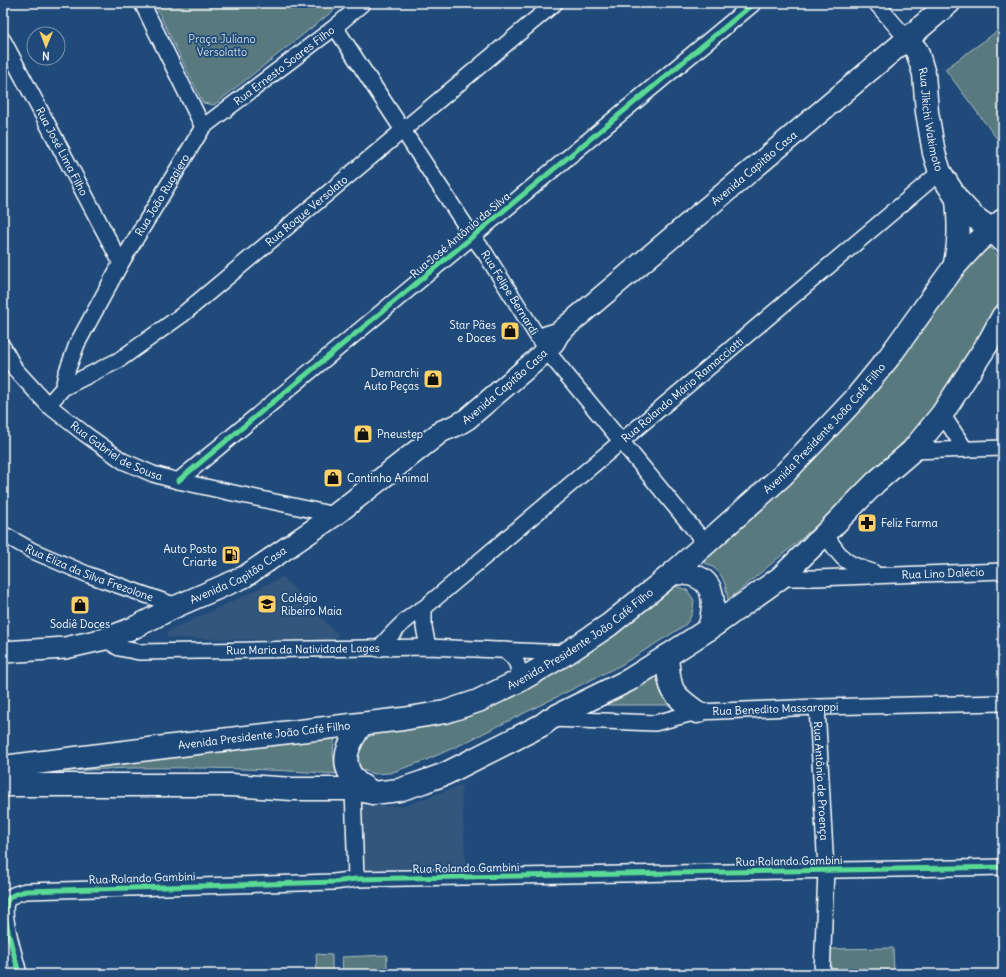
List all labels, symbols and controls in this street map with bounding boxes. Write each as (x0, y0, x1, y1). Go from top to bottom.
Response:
street label: Rua Ernesto Soares Filho (231, 23, 337, 108)
north arrow (26, 26, 66, 66)
park label: Praça Juliano Versolatto (188, 32, 256, 59)
text: N (42, 49, 50, 63)
street label: Rua Jikichi Wakimoto (915, 66, 946, 173)
street label: Rua José Lima Filho (33, 105, 91, 198)
street label: Avenida Capitão Casa (708, 128, 800, 208)
street label: Rua João Ruggiero (132, 151, 192, 239)
street label: Rua Roque Versolato (262, 172, 351, 249)
street label: Rua José Antônio da Silva (407, 189, 513, 281)
street label: Rua Felipe Bernardi (478, 248, 542, 337)
place label: Star Pães e Doces (449, 318, 496, 345)
shop icon: Star Pães e Doces (499, 320, 521, 342)
street label: Rua Rolando Mário Ramacciotti (618, 334, 746, 445)
street label: Avenida Capitão Casa (460, 346, 550, 427)
street label: Avenida Presidente João Café Filho (760, 360, 888, 496)
place label: Demarchi Auto Peças (364, 366, 419, 393)
shop icon: Demarchi Auto Peças (422, 368, 444, 390)
street label: Rua Gabriel de Sousa (68, 418, 164, 483)
shop icon: Pneustep (352, 423, 374, 445)
place label: Pneustep (377, 427, 423, 441)
shop icon: Cantinho Animal (322, 467, 344, 489)
place label: Cantinho Animal (347, 471, 429, 485)
pharmacy icon: Feliz Farma (856, 512, 878, 534)
place label: Feliz Farma (881, 516, 938, 530)
street label: Rua Eliza da Silva Frezolone (23, 541, 155, 604)
place label: Auto Posto Criarte (164, 542, 217, 569)
street label: Avenida Capitão Casa (188, 543, 289, 607)
fuel station icon: Auto Posto Criarte (220, 544, 242, 566)
street label: Rua Lino Dalécio (901, 565, 984, 582)
street label: Avenida Presidente João Café Filho (505, 585, 656, 693)
place label: Colégio Ribeiro Maia (281, 591, 342, 618)
school or university icon: Colégio Ribeiro Maia (256, 593, 278, 615)
shop icon: Sodiê Doces (69, 594, 91, 616)
place label: Sodiê Doces (50, 617, 110, 631)
street label: Rua Maria da Natividade Lages (226, 641, 380, 657)
street label: Rua Benedito Massaroppi (712, 700, 839, 718)
street label: Avenida Presidente João Café Filho (177, 718, 351, 752)
street label: Rua Antônio de Proença (811, 721, 831, 841)
street label: Rua Rolando Gambini (735, 853, 843, 869)
street label: Rua Rolando Gambini (412, 860, 520, 876)
street label: Rua Rolando Gambini (88, 869, 196, 887)

